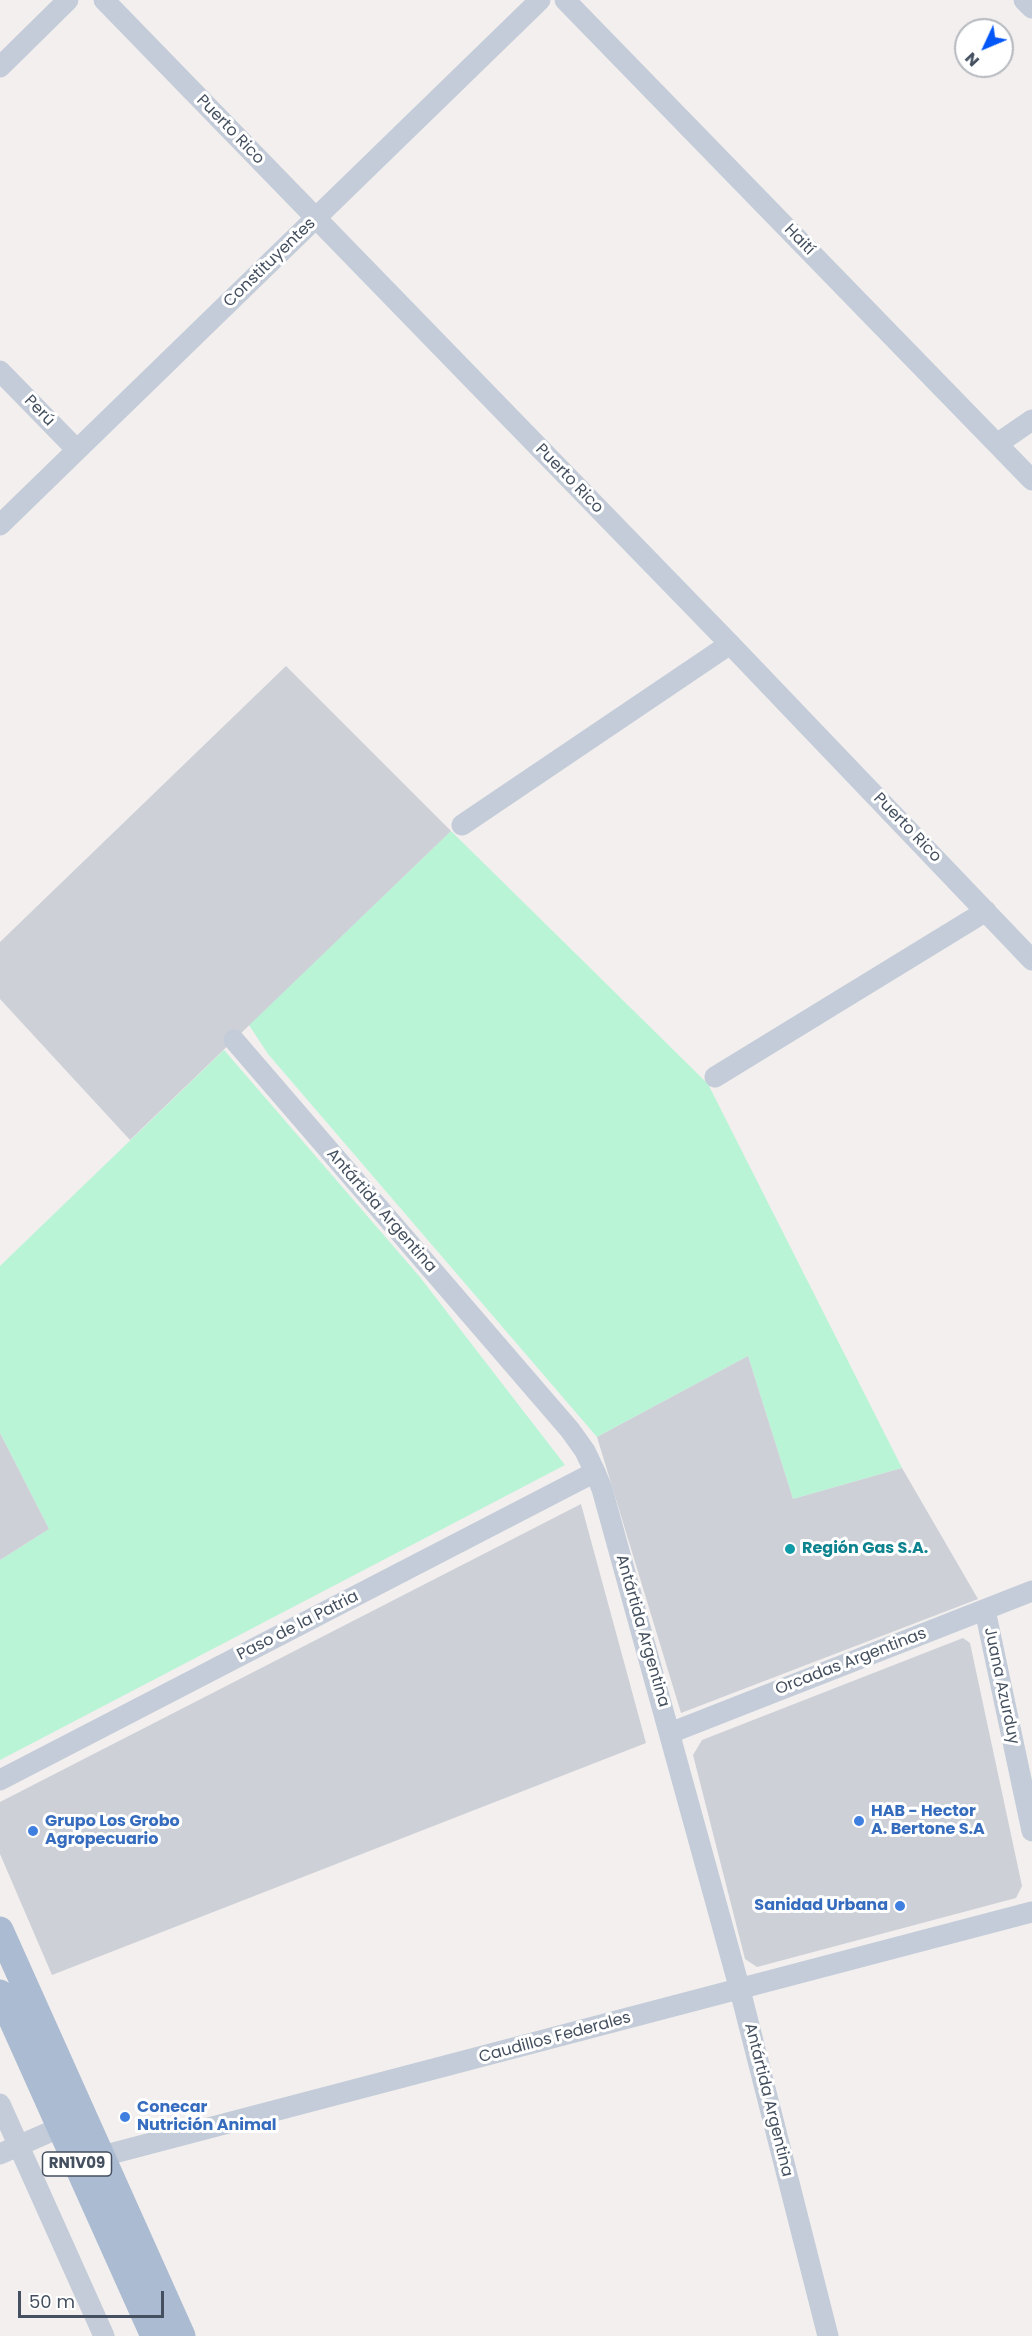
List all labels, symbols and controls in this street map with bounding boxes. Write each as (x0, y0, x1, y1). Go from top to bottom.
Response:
north arrow (954, 18, 1014, 78)
text: N (960, 47, 985, 72)
street label: Puerto Rico (192, 91, 268, 169)
street label: Constituyentes (220, 214, 320, 312)
street label: Haití (780, 221, 818, 259)
street label: Perú (20, 392, 58, 430)
street label: Puerto Rico (531, 440, 607, 518)
street label: Puerto Rico (869, 789, 945, 867)
street label: Antártida Argentina (322, 1145, 440, 1277)
place label: Región Gas S.A. (802, 1539, 928, 1559)
marker: Región Gas S.A. (783, 1542, 797, 1556)
street label: Antártida Argentina (611, 1552, 673, 1710)
street label: Paso de la Patria (234, 1587, 362, 1665)
street label: Orcadas Argentinas (773, 1624, 929, 1700)
street label: Juana Azurduy (979, 1626, 1023, 1746)
place label: HAB - Hector A. Bertone S.A (871, 1802, 985, 1840)
place label: Grupo Los Grobo Agropecuario (45, 1812, 180, 1850)
marker: HAB - Hector A. Bertone S.A (852, 1814, 866, 1828)
marker: Grupo Los Grobo Agropecuario (26, 1824, 40, 1838)
place label: Sanidad Urbana (754, 1896, 888, 1916)
marker: Sanidad Urbana (893, 1899, 907, 1913)
street label: Caudillos Federales (477, 2008, 633, 2068)
street label: Antártida Argentina (740, 2021, 796, 2179)
place label: Conecar Nutrición Animal (137, 2098, 276, 2136)
marker: Conecar Nutrición Animal (118, 2110, 132, 2124)
road number: RN1V09 (42, 2152, 112, 2176)
scale bar (21, 2279, 166, 2317)
text: 50 m (29, 2289, 75, 2314)

